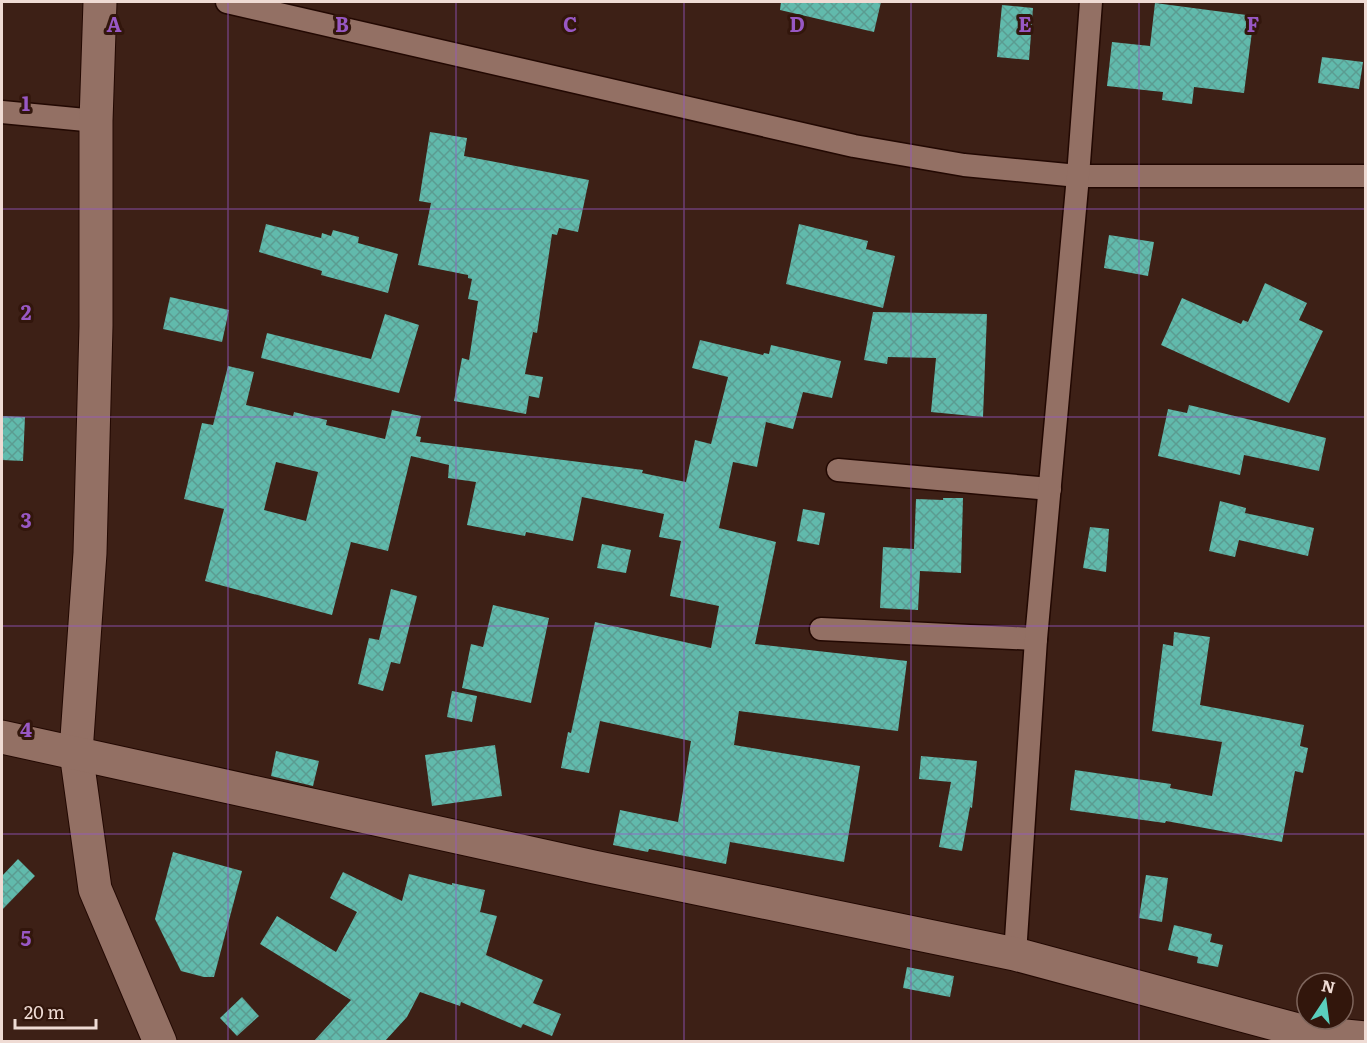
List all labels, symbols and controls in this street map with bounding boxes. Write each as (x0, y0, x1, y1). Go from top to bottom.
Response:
text: A (106, 8, 122, 38)
text: B (335, 8, 349, 38)
text: C (563, 8, 577, 38)
text: D (789, 8, 805, 38)
text: E (1018, 8, 1032, 38)
text: F (1247, 8, 1260, 38)
text: 1 (22, 87, 30, 117)
text: 2 (21, 296, 32, 326)
text: 3 (20, 504, 32, 534)
text: 4 (20, 713, 32, 743)
text: 5 (21, 922, 32, 952)
north arrow (1295, 971, 1355, 1031)
text: N (1319, 972, 1338, 999)
scale bar (15, 992, 96, 1030)
text: 20 m (24, 998, 65, 1025)

